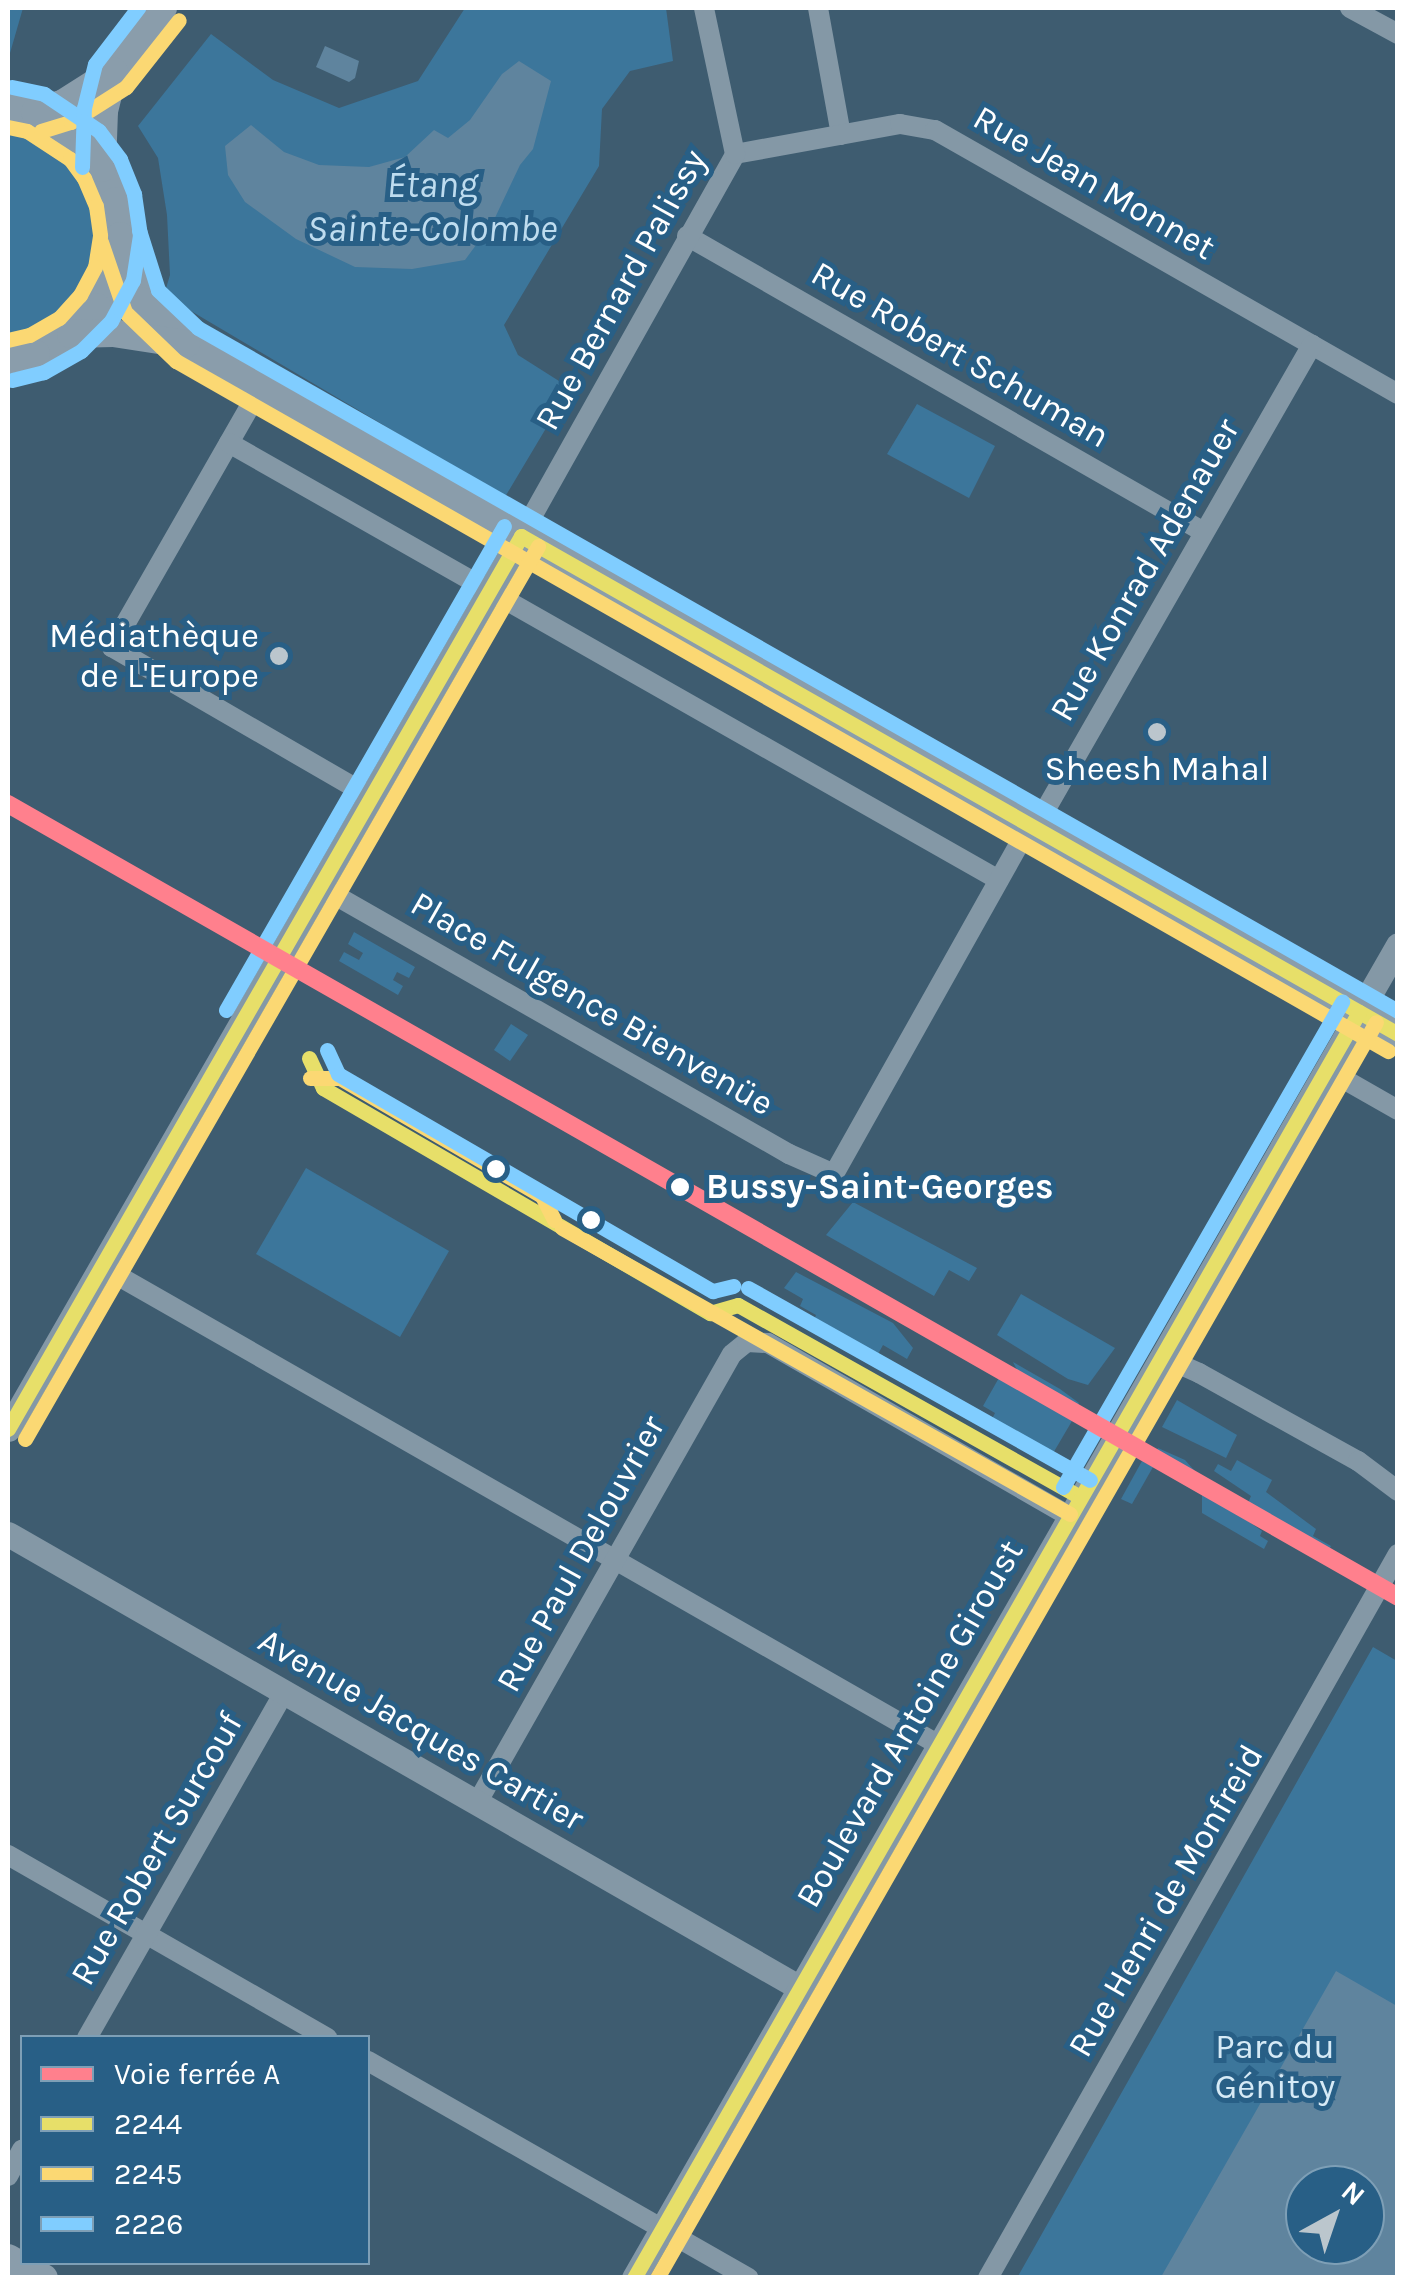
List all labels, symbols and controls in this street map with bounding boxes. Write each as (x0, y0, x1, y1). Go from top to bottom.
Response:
street label: Rue Jean Monnet (966, 97, 1222, 269)
street label: Rue Bernard Palissy (526, 142, 716, 438)
water label: Étang Sainte-Colombe (307, 162, 557, 252)
street label: Rue Robert Schuman (804, 253, 1116, 457)
street label: Rue Konrad Adenauer (1041, 411, 1249, 729)
place label: Médiathèque de L'Europe (49, 615, 259, 697)
marker: Médiathèque de L'Europe (268, 645, 290, 667)
marker: Sheesh Mahal (1146, 721, 1168, 743)
place label: Sheesh Mahal (1044, 748, 1270, 790)
street label: Place Fulgence Bienvenüe (403, 883, 781, 1125)
unlabelled marker (486, 1159, 506, 1179)
place label: Bussy-Saint-Georges (706, 1166, 1054, 1208)
marker: Bussy-Saint-Georges (663, 1170, 697, 1204)
unlabelled marker (581, 1210, 601, 1230)
street label: Rue Paul Delouvrier (488, 1409, 674, 1699)
street label: Boulevard Antoine Giroust (788, 1533, 1032, 1915)
street label: Avenue Jacques Cartier (251, 1620, 591, 1840)
street label: Rue Robert Surcouf (62, 1705, 252, 1993)
street label: Rue Henri de Monfreid (1059, 1737, 1273, 2065)
park label: Parc du Génitoy (1215, 2026, 1335, 2108)
legend (20, 2035, 370, 2265)
text: Voie ferrée A (114, 2056, 280, 2092)
text: 2244 (114, 2106, 182, 2142)
text: 2245 (114, 2156, 182, 2192)
north arrow (1285, 2165, 1385, 2265)
text: N (1335, 2174, 1372, 2212)
text: 2226 (114, 2206, 183, 2242)

